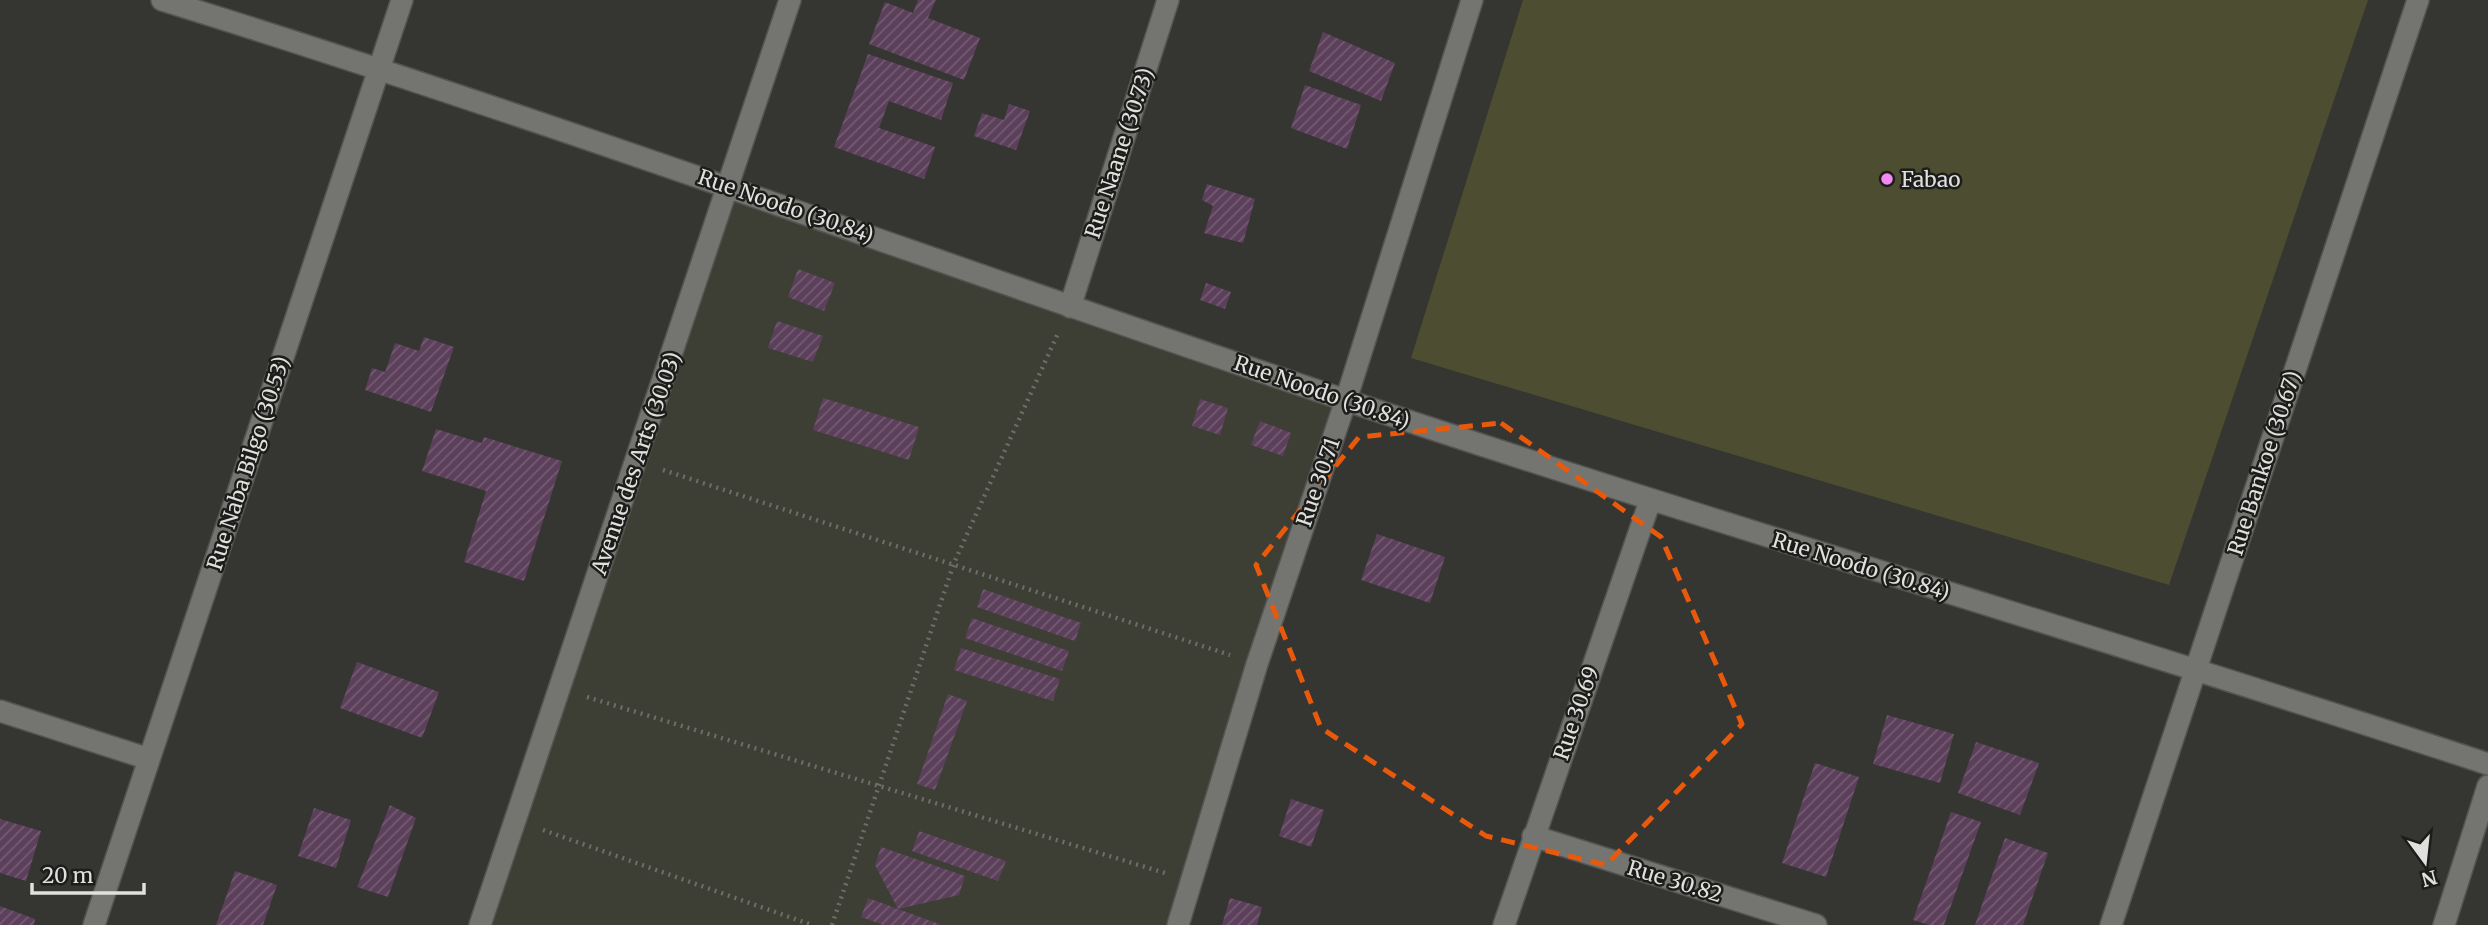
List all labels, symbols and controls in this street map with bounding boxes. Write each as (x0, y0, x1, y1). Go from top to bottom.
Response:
street label: Rue Naane (30.73) (1079, 64, 1159, 242)
street label: Rue Noodo (30.84) (695, 163, 877, 249)
place label: Fabao (1901, 166, 1960, 193)
marker: Fabao (1879, 171, 1895, 187)
street label: Avenue des Arts (30.03) (585, 348, 687, 579)
street label: Rue Noodo (30.84) (1231, 349, 1413, 435)
street label: Rue Naba Bilgo (30.53) (201, 353, 295, 573)
street label: Rue Bankoe (30.67) (2221, 367, 2307, 559)
street label: Rue 30.71 (1290, 434, 1346, 530)
street label: Rue Noodo (30.84) (1769, 526, 1953, 606)
street label: Rue 30.69 (1547, 663, 1605, 763)
north arrow (2390, 827, 2460, 897)
scale bar (32, 852, 144, 896)
street label: Rue 30.82 (1624, 854, 1726, 908)
text: 20 m (42, 862, 94, 889)
text: N (2419, 865, 2440, 892)

